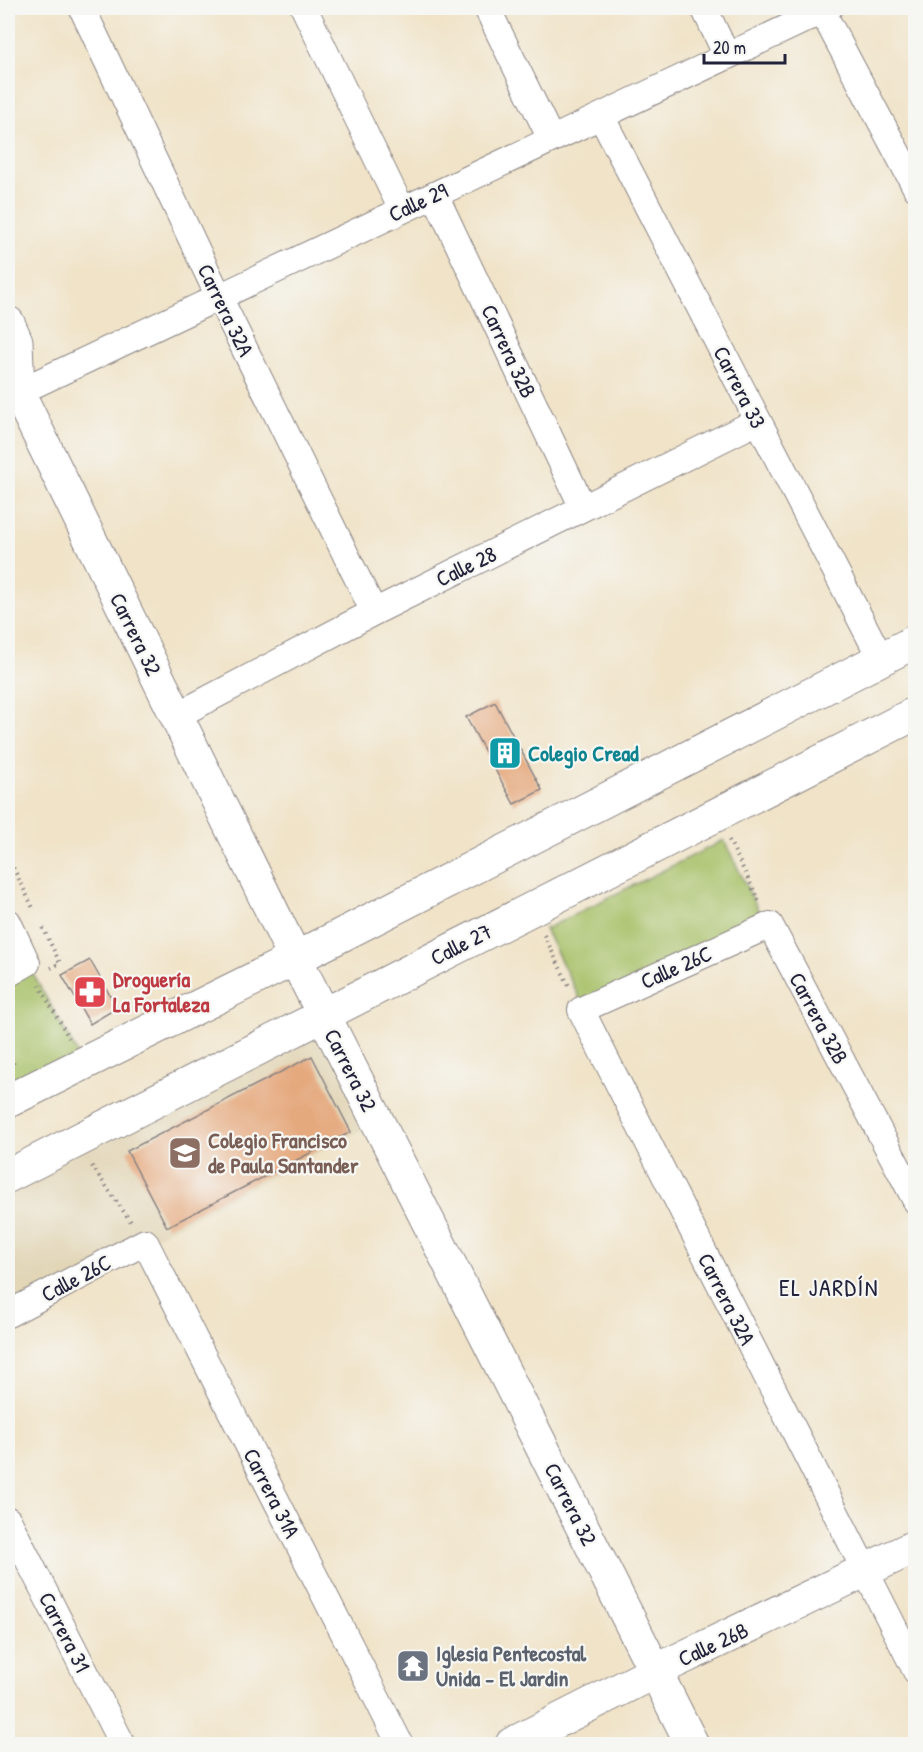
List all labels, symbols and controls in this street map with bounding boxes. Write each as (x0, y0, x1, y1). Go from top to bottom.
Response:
scale bar (704, 27, 785, 65)
text: 20 m (713, 35, 746, 60)
street label: Calle 29 (383, 175, 453, 229)
street label: Carrera 32A (191, 259, 261, 361)
street label: Carrera 32B (474, 299, 544, 403)
street label: Carrera 33 (707, 341, 773, 433)
street label: Calle 28 (431, 539, 501, 593)
street label: Carrera 32 (103, 588, 169, 681)
building icon: Colegio Cread (487, 735, 523, 771)
place label: Colegio Cread (528, 738, 639, 769)
street label: Calle 27 (425, 916, 497, 972)
street label: Calle 26C (636, 938, 716, 996)
place label: Droguería La Fortaleza (113, 964, 210, 1019)
street label: Carrera 32B (782, 967, 856, 1069)
pharmacy icon: Droguería La Fortaleza (72, 974, 108, 1010)
street label: Carrera 32 (318, 1024, 385, 1117)
place label: Colegio Francisco de Paula Santander (208, 1125, 359, 1180)
school or university icon: Colegio Francisco de Paula Santander (167, 1135, 203, 1171)
street label: Calle 26C (36, 1247, 116, 1309)
street label: Carrera 32A (691, 1248, 763, 1350)
district label: EL JARDÍN (779, 1271, 879, 1303)
street label: Carrera 31A (237, 1443, 308, 1543)
street label: Carrera 32 (538, 1458, 605, 1551)
street label: Carrera 31 (32, 1587, 98, 1677)
street label: Calle 26B (673, 1615, 753, 1673)
place label: Iglesia Pentecostal Unida - El Jardin (436, 1638, 587, 1693)
temple icon: Iglesia Pentecostal Unida - El Jardin (395, 1648, 431, 1684)

